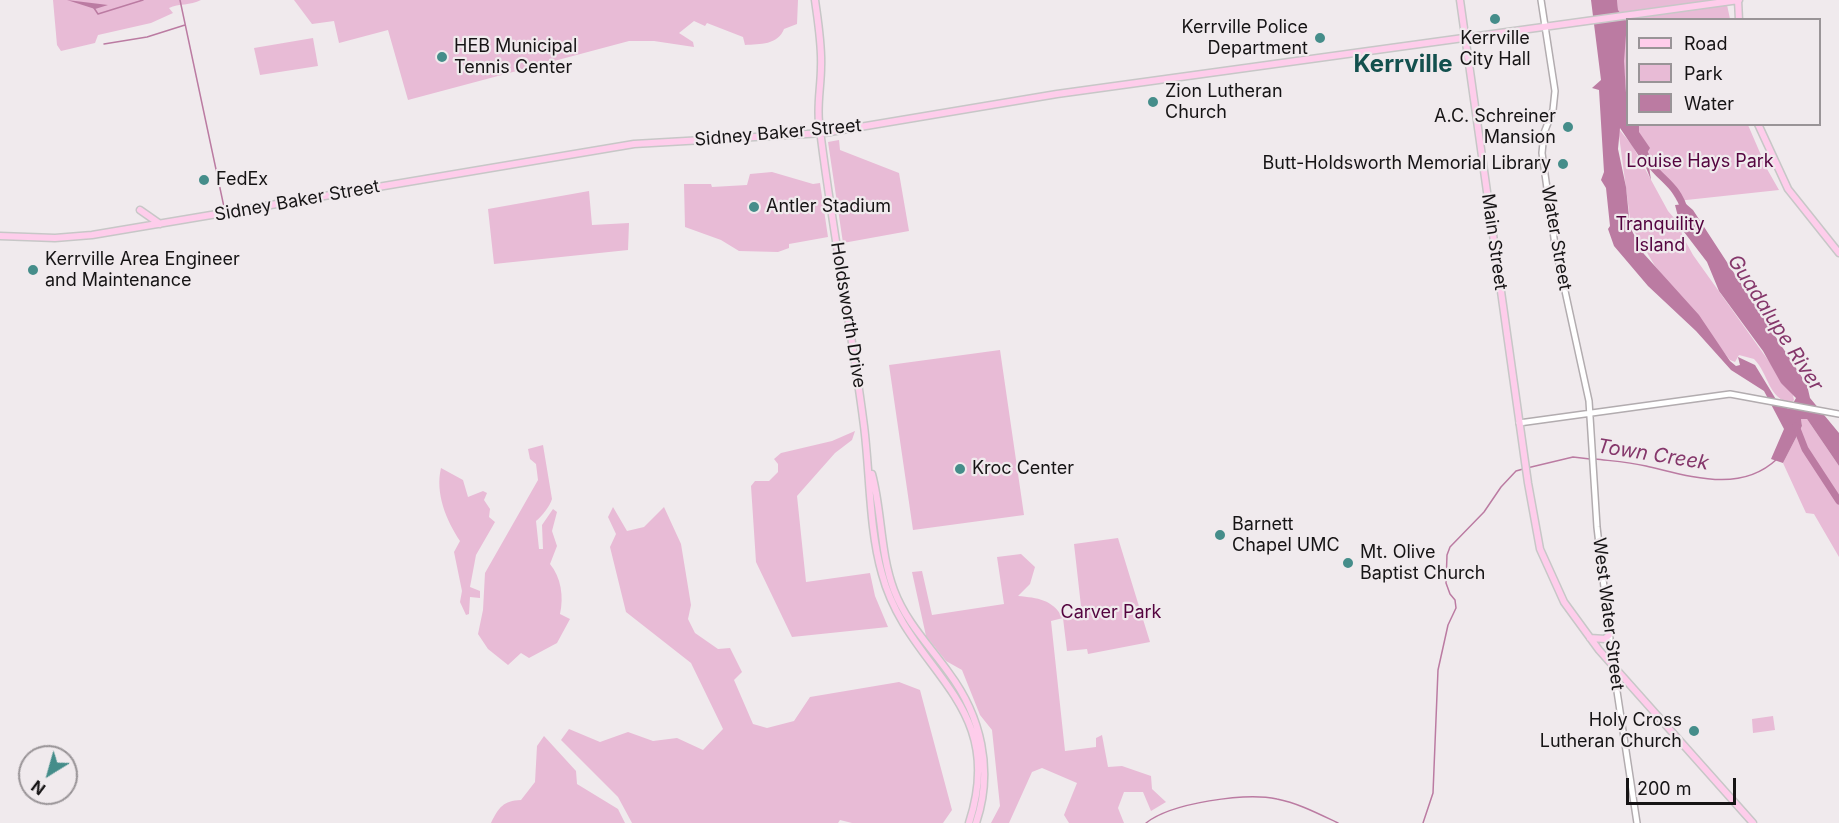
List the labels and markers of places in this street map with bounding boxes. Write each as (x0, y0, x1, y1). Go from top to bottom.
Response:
marker: Kerrville City Hall (1488, 12, 1502, 26)
place label: Kerrville Police Department (1182, 17, 1308, 60)
place label: Kerrville City Hall (1459, 28, 1531, 70)
marker: Kerrville Police Department (1313, 31, 1327, 45)
place label: HEB Municipal Tennis Center (454, 36, 577, 78)
marker: HEB Municipal Tennis Center (435, 50, 449, 64)
place label: Zion Lutheran Church (1165, 81, 1283, 124)
marker: Zion Lutheran Church (1146, 95, 1160, 109)
place label: A.C. Schreiner Mansion (1434, 106, 1556, 148)
marker: A.C. Schreiner Mansion (1561, 120, 1575, 134)
place label: Butt-Holdsworth Memorial Library (1263, 153, 1551, 175)
marker: Butt-Holdsworth Memorial Library (1556, 157, 1570, 171)
place label: FedEx (216, 169, 268, 191)
marker: FedEx (197, 173, 211, 187)
place label: Antler Stadium (766, 196, 891, 218)
marker: Antler Stadium (747, 200, 761, 214)
place label: Kerrville Area Engineer and Maintenance (45, 249, 240, 292)
marker: Kerrville Area Engineer and Maintenance (26, 263, 40, 277)
place label: Kroc Center (972, 458, 1074, 480)
marker: Kroc Center (953, 462, 967, 476)
place label: Barnett Chapel UMC (1232, 514, 1340, 556)
marker: Barnett Chapel UMC (1213, 528, 1227, 542)
place label: Mt. Olive Baptist Church (1360, 542, 1485, 584)
marker: Mt. Olive Baptist Church (1341, 556, 1355, 570)
place label: Holy Cross Lutheran Church (1540, 710, 1682, 752)
marker: Holy Cross Lutheran Church (1687, 724, 1701, 738)

